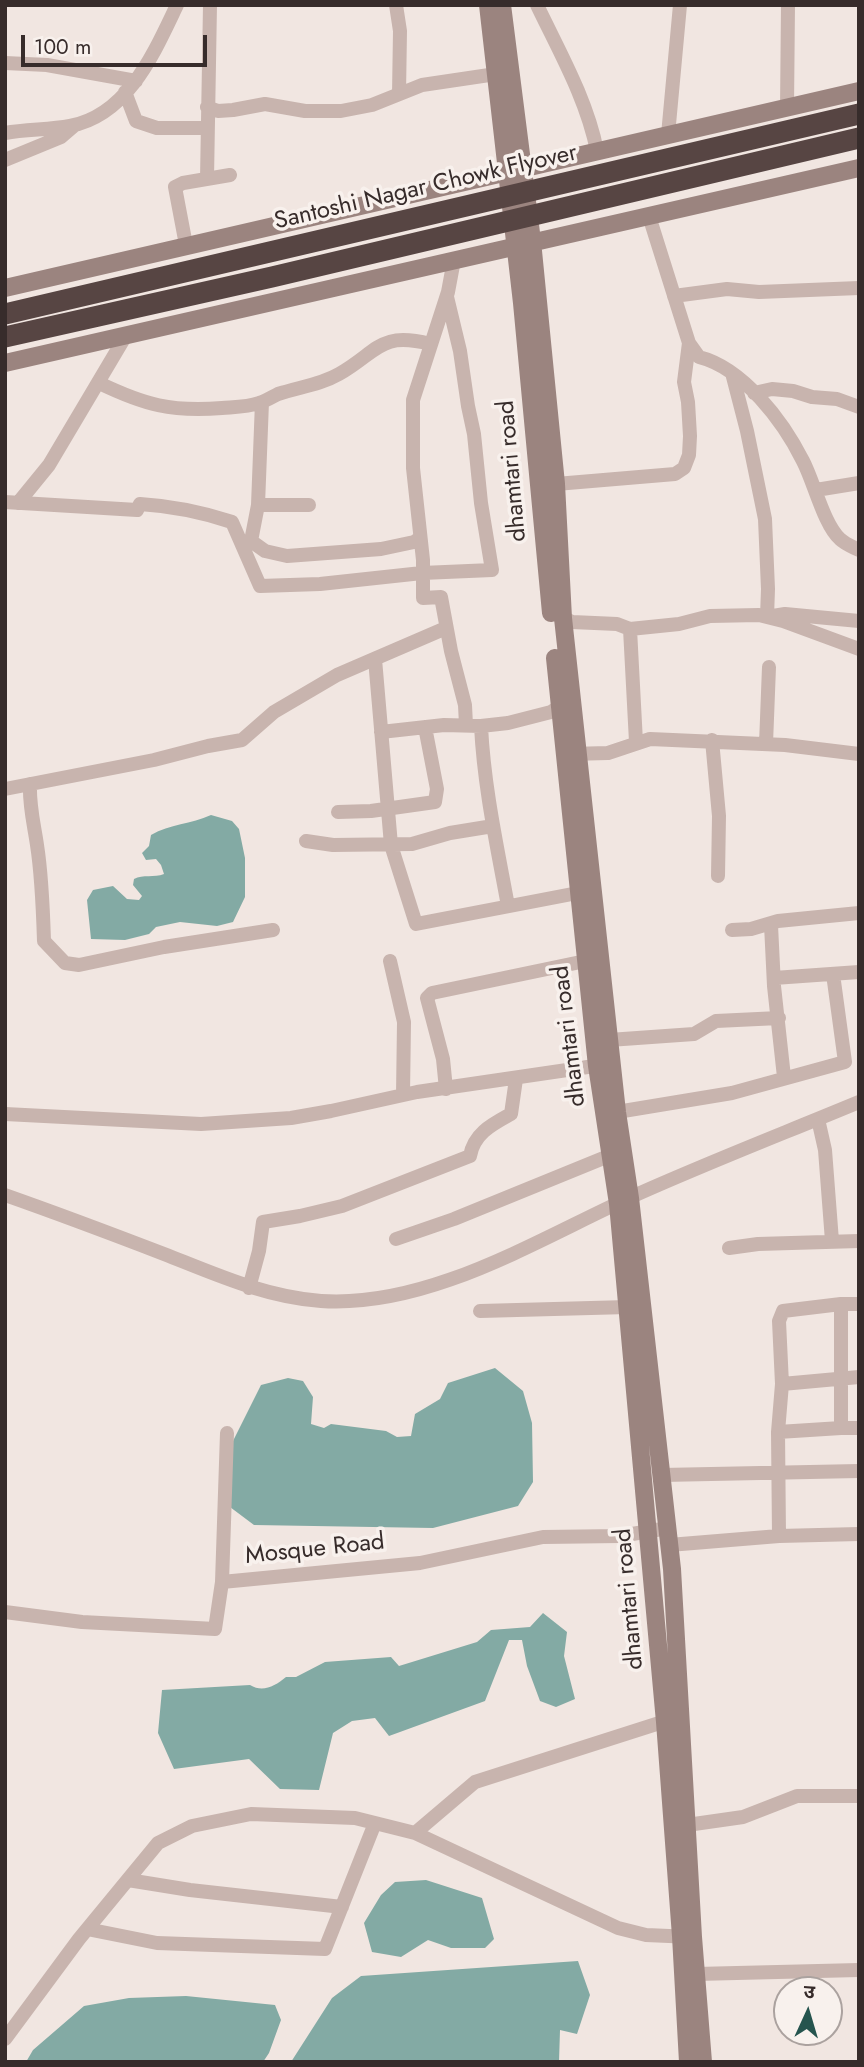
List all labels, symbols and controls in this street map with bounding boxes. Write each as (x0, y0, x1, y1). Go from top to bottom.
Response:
scale bar (24, 21, 210, 65)
text: 100 m (34, 32, 91, 62)
street label: Santoshi Nagar Chowk Flyover (272, 139, 580, 237)
street label: dhamtari road (492, 399, 534, 543)
street label: dhamtari road (547, 964, 593, 1108)
street label: dhamtari road (609, 1527, 651, 1671)
street label: Mosque Road (244, 1528, 386, 1572)
north arrow (773, 1976, 843, 2046)
text: उ (803, 1978, 816, 2005)

